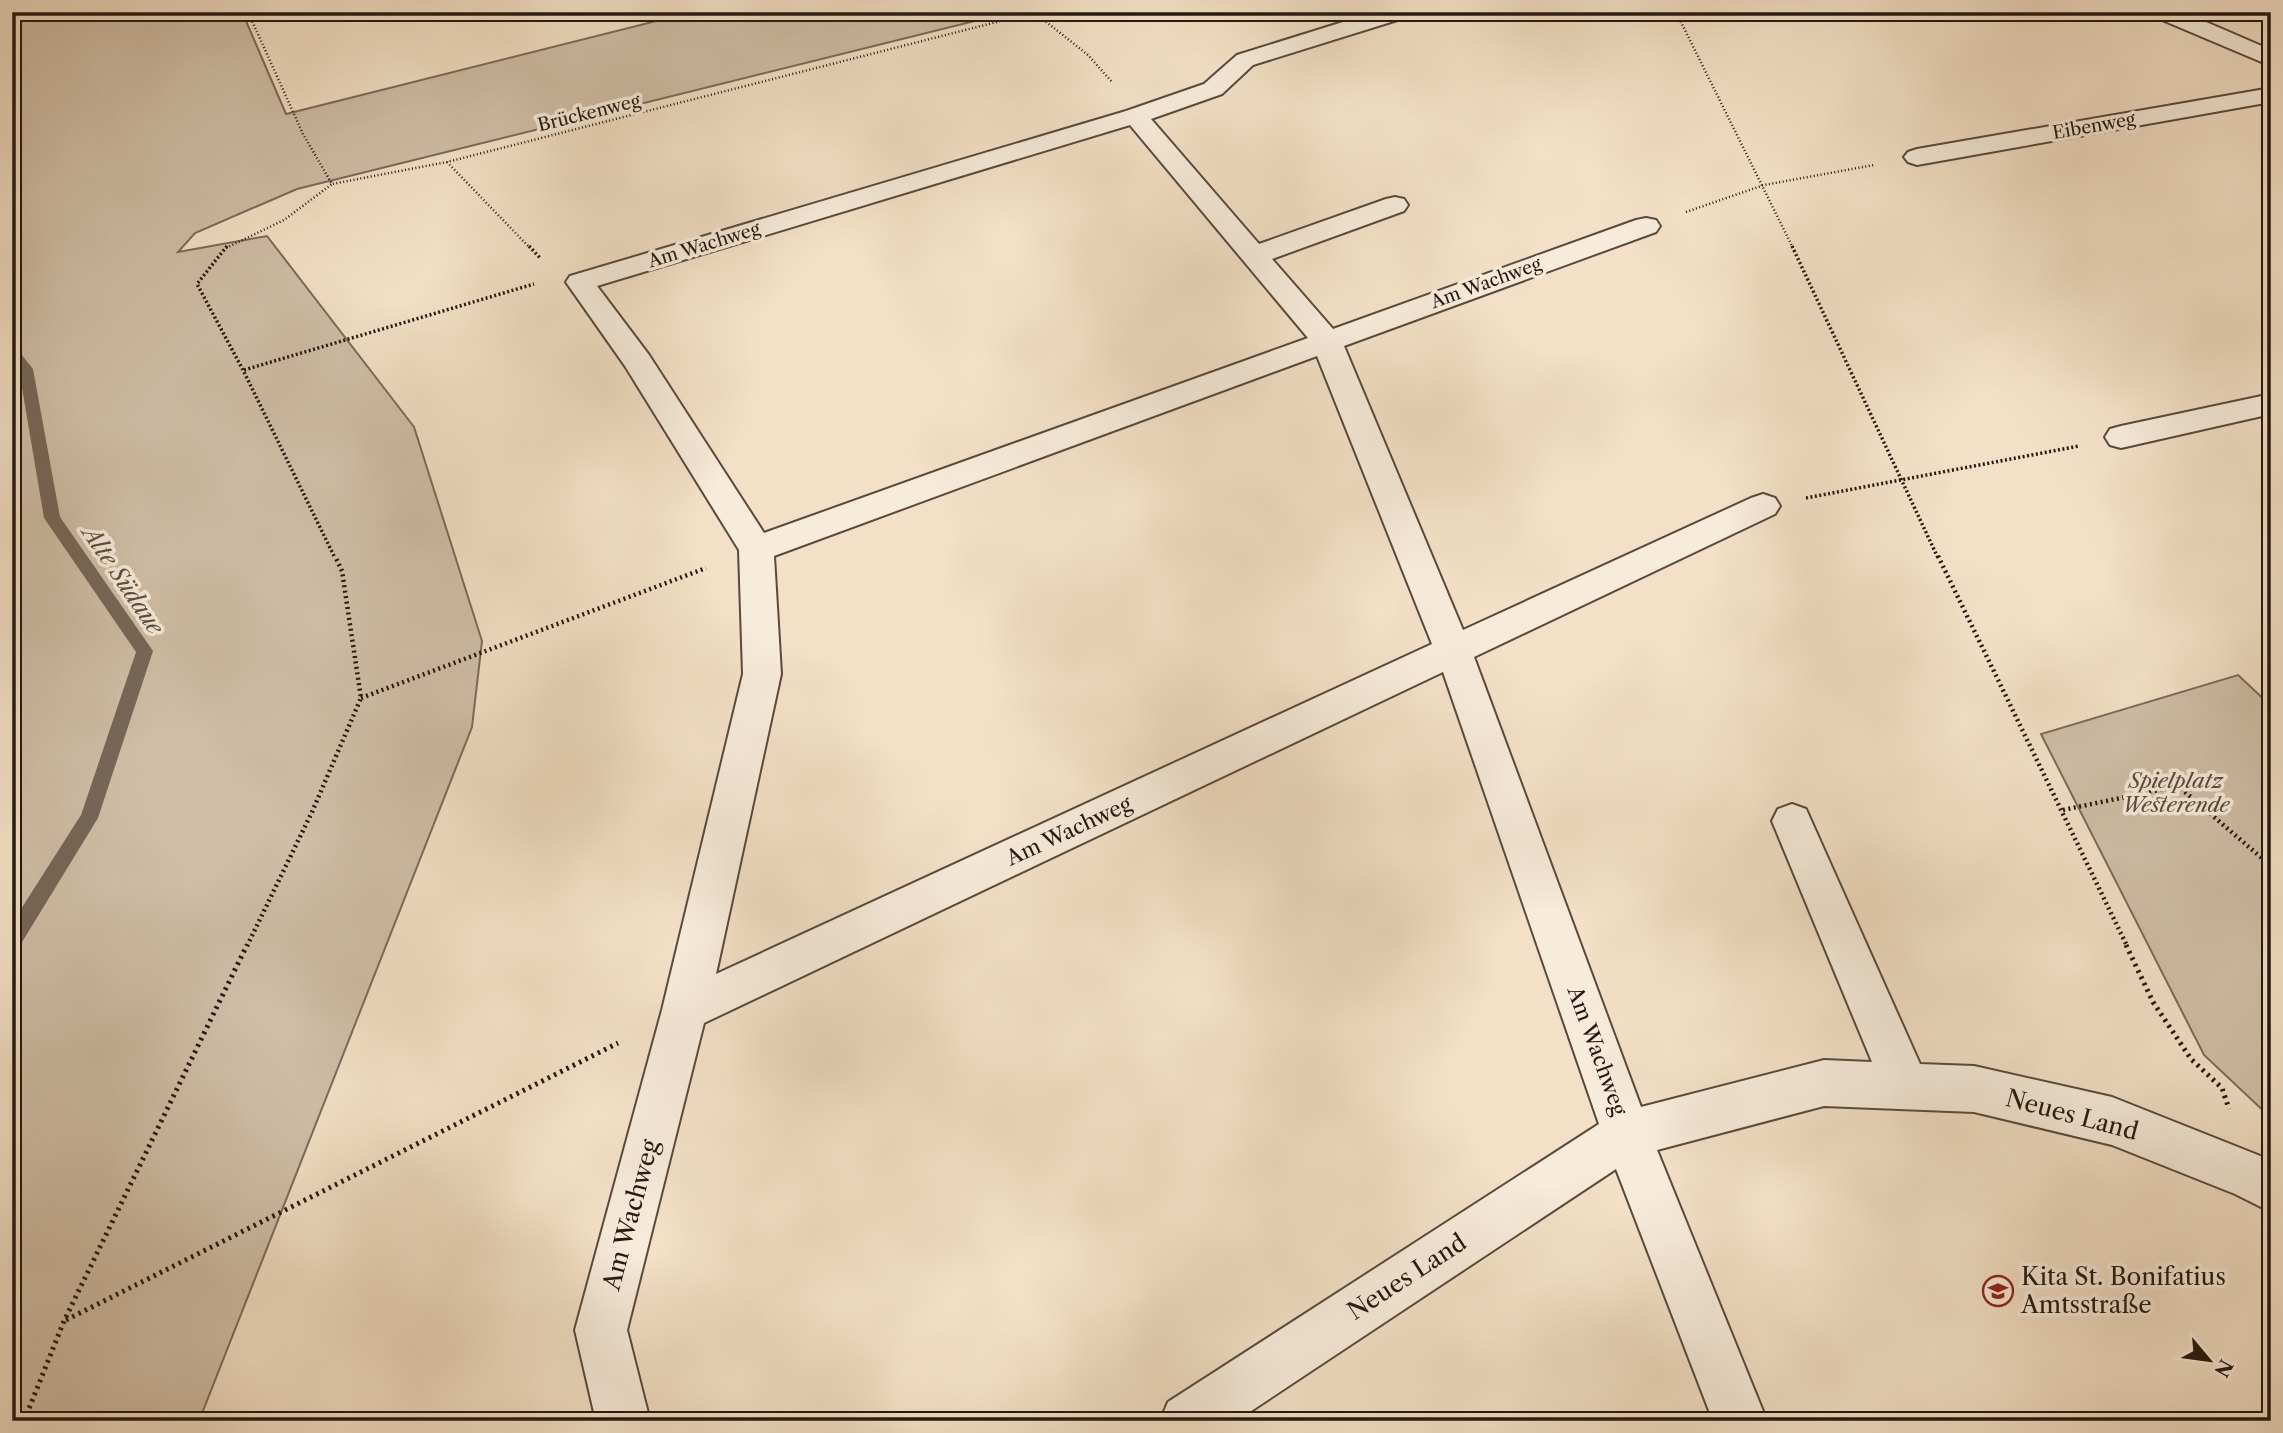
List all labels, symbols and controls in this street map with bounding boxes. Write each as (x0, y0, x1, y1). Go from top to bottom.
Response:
street label: Brückenweg (535, 90, 643, 136)
street label: Eibenweg (2051, 108, 2138, 144)
street label: Am Wachweg (644, 217, 763, 273)
street label: Am Wachweg (1427, 253, 1545, 314)
water label: Alte Südaue (75, 518, 170, 640)
park label: Spielplatz Westerende (2122, 768, 2231, 817)
street label: Am Wachweg (1001, 790, 1136, 871)
street label: Am Wachweg (1562, 982, 1633, 1120)
street label: Neues Land (2003, 1083, 2142, 1146)
street label: Am Wachweg (596, 1136, 665, 1294)
street label: Neues Land (1342, 1227, 1472, 1326)
place label: Kita St. Bonifatius Amtsstraße (2020, 1262, 2226, 1319)
school or university icon: Kita St. Bonifatius Amtsstraße (1981, 1274, 2015, 1308)
north arrow (2174, 1324, 2244, 1394)
text: N (2209, 1355, 2237, 1381)

